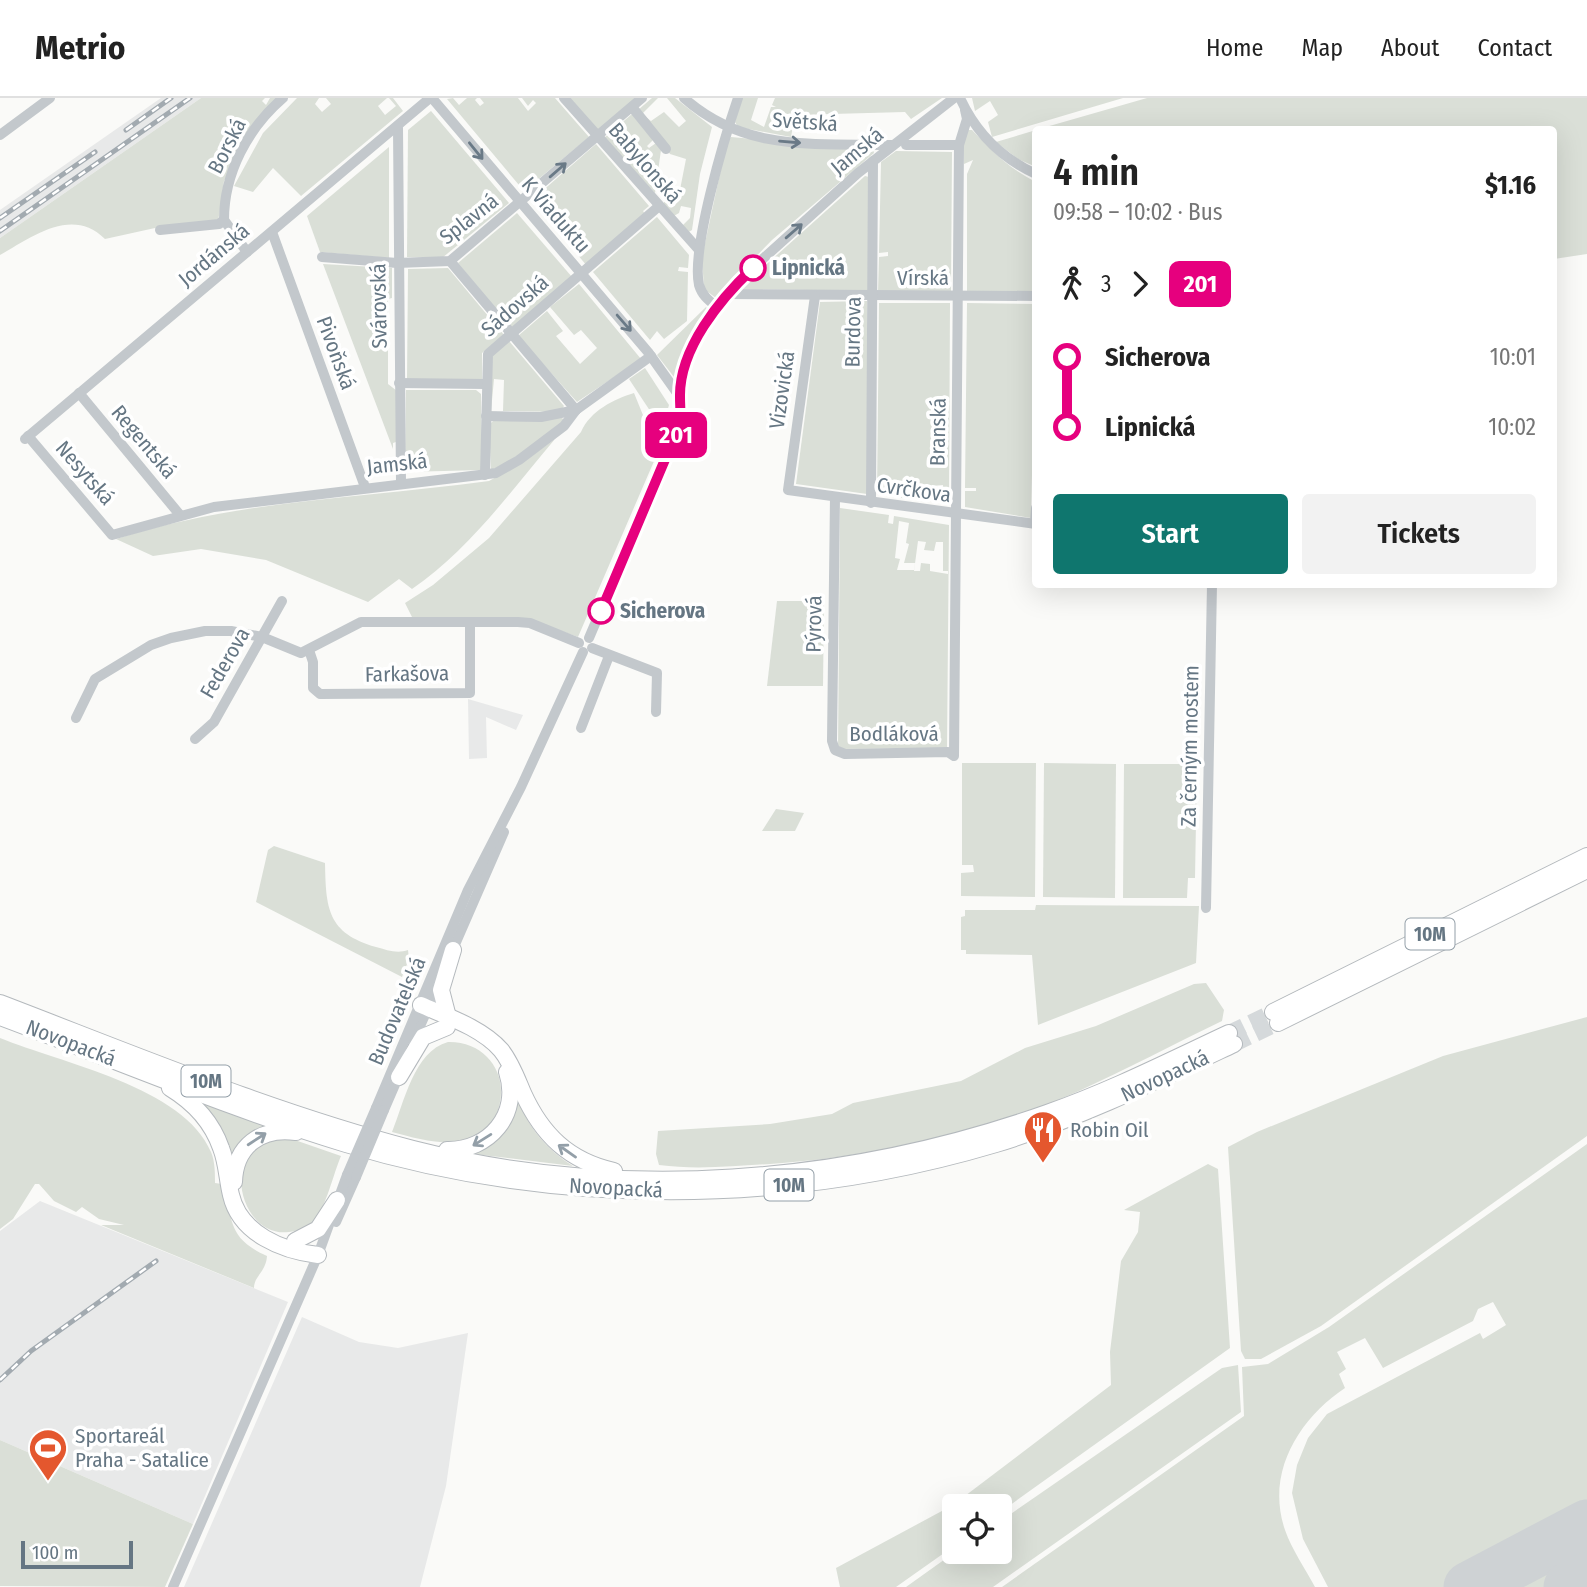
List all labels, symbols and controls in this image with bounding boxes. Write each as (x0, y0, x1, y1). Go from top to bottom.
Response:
text: Metrio (35, 28, 125, 68)
text: Home (1206, 34, 1263, 62)
text: Map (1301, 34, 1343, 62)
text: About (1381, 34, 1439, 62)
text: Contact (1477, 34, 1552, 62)
street label: Světská (771, 107, 839, 137)
street label: Borská (202, 114, 252, 178)
street label: Babylonská (603, 117, 687, 209)
street label: Jamská (825, 121, 889, 181)
one-way arrow (778, 136, 801, 149)
one-way arrow (468, 141, 484, 159)
text: 4 min (1053, 149, 1139, 195)
one-way arrow (549, 162, 567, 178)
text: $1.16 (1485, 170, 1536, 201)
street label: K Viaduktu (516, 172, 596, 258)
street label: Splavná (434, 188, 504, 250)
text: 09:58 – 10:02 · Bus (1053, 198, 1223, 226)
street label: Jordánská (173, 218, 255, 292)
one-way arrow (784, 223, 802, 239)
marker: Lipnická (740, 255, 766, 281)
place label: Lipnická (772, 255, 845, 281)
street label: Svárovská (365, 263, 393, 349)
street label: Vírská (897, 265, 949, 291)
icon: walk (1053, 265, 1091, 303)
icon: forward (1121, 265, 1159, 303)
street label: Sádovská (476, 270, 554, 342)
text: 3 (1101, 270, 1111, 298)
text: 201 (1183, 270, 1217, 298)
street label: Burdova (839, 296, 867, 368)
street label: Pivoňská (311, 313, 361, 393)
one-way arrow (616, 314, 632, 332)
text: Sicherova (1105, 342, 1210, 373)
text: 10:01 (1490, 343, 1536, 371)
street label: Vizovická (764, 349, 800, 431)
street label: Branská (924, 398, 952, 466)
street label: Regentská (106, 400, 182, 484)
line badge: 201 (636, 412, 716, 458)
text: Lipnická (1105, 412, 1195, 443)
text: 10:02 (1488, 413, 1536, 441)
text: 201 (659, 421, 693, 449)
street label: Nesytská (50, 436, 120, 510)
street label: Jamská (365, 448, 429, 480)
street label: Cvrčkova (875, 472, 953, 508)
button: Start (1053, 494, 1288, 574)
button: Tickets (1302, 494, 1536, 574)
street label: Pýrová (801, 595, 827, 653)
marker: Sicherova (588, 598, 614, 624)
place label: Sicherova (620, 598, 705, 624)
street label: Federova (194, 623, 256, 703)
street label: Farkašova (365, 660, 449, 688)
street label: Za černým mostem (1176, 665, 1204, 827)
street label: Bodláková (849, 721, 939, 747)
road number: 10M (1406, 918, 1454, 950)
street label: Budovatelská (363, 953, 431, 1069)
street label: Novopacká (22, 1014, 120, 1072)
street label: Novopacká (1117, 1044, 1213, 1108)
road number: 10M (182, 1065, 230, 1096)
restaurant icon: Robin Oil (1022, 1109, 1064, 1164)
place label: Robin Oil (1070, 1117, 1149, 1143)
one-way arrow (247, 1132, 266, 1147)
one-way arrow (473, 1133, 493, 1147)
one-way arrow (558, 1143, 577, 1158)
road number: 10M (764, 1170, 814, 1200)
street label: Novopacká (568, 1173, 664, 1203)
place label: Sportareál Praha - Satalice (75, 1423, 209, 1473)
sports icon: Sportareál Praha - Satalice (27, 1427, 69, 1482)
map controls (942, 1494, 1012, 1564)
button: locate (942, 1494, 1012, 1564)
scale bar (21, 1538, 133, 1570)
text: 100 m (32, 1541, 78, 1564)

